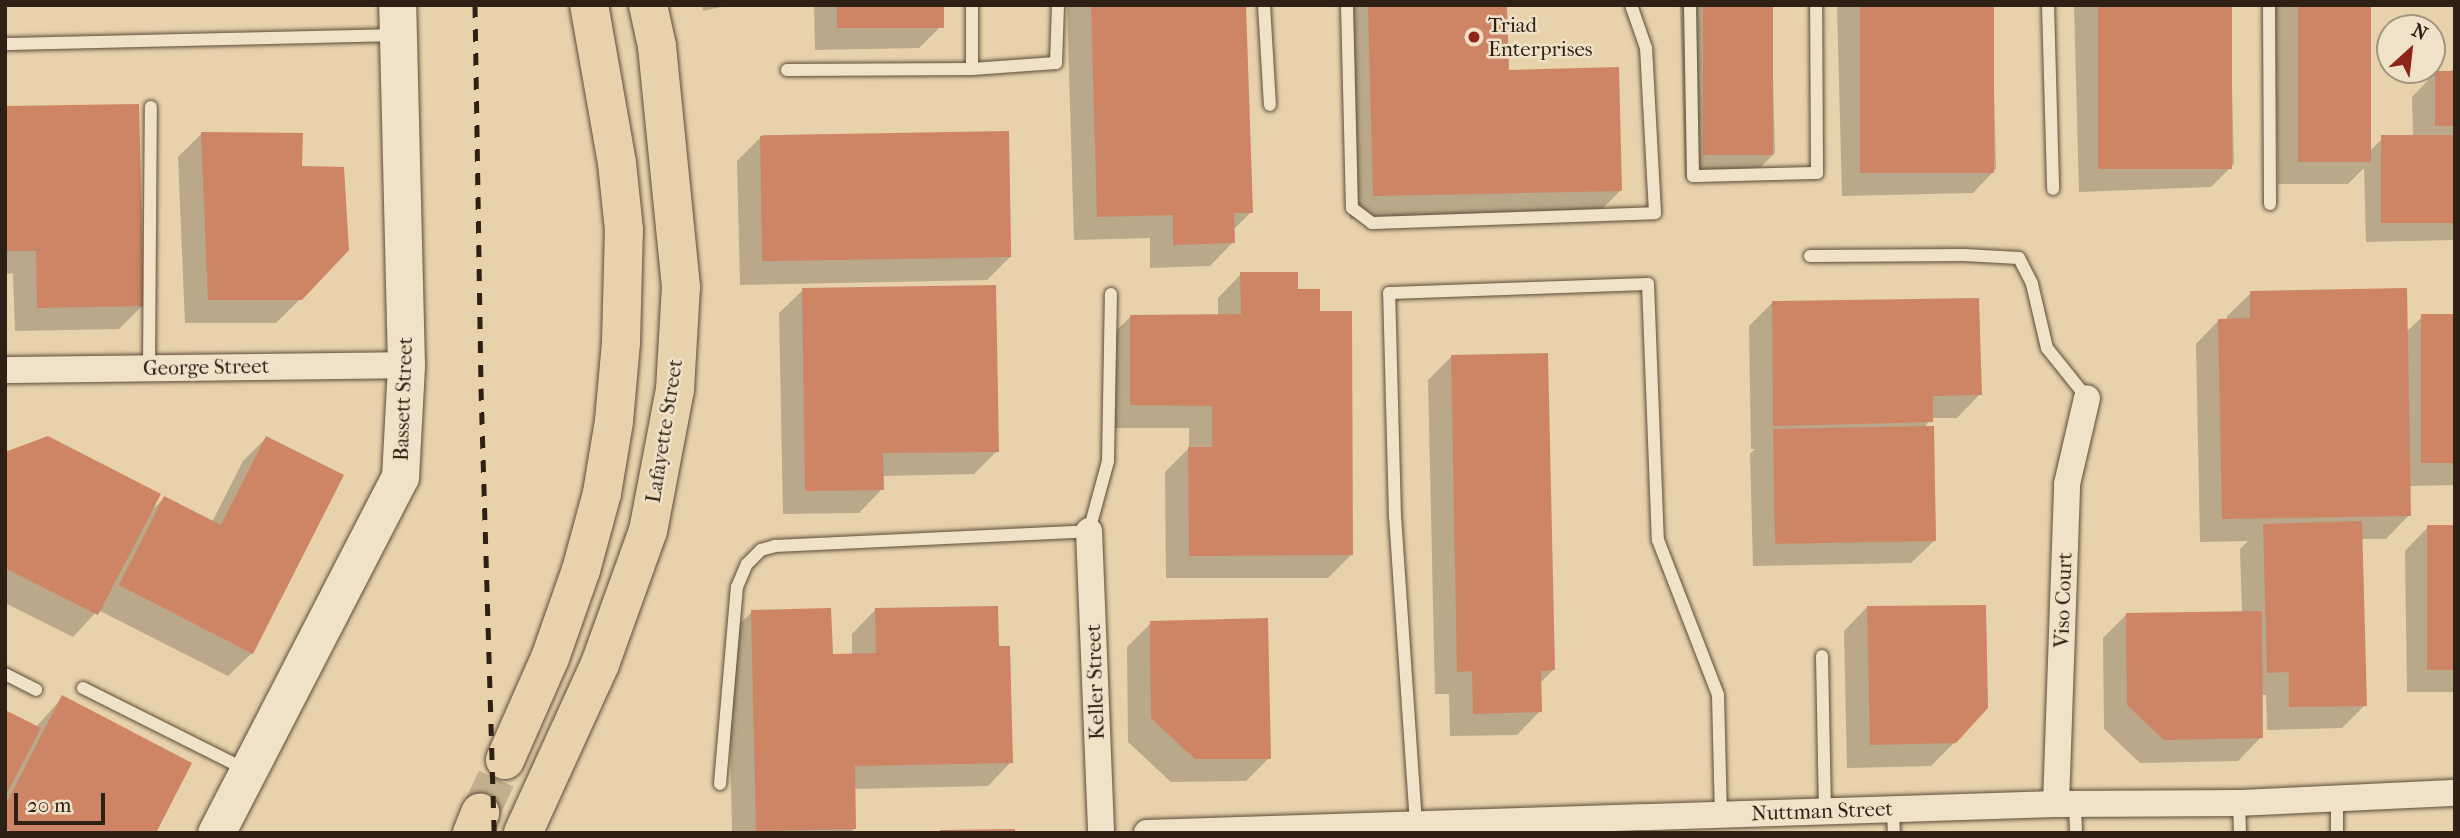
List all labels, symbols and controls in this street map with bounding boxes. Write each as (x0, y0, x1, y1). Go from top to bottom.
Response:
place label: Triad Enterprises (1488, 12, 1593, 62)
north arrow (2376, 14, 2446, 84)
text: N (2408, 19, 2431, 45)
marker: Triad Enterprises (1466, 29, 1482, 45)
street label: Bassett Street (388, 337, 418, 461)
street label: George Street (143, 353, 269, 381)
street label: Lafayette Street (640, 357, 688, 505)
street label: Viso Court (2049, 552, 2077, 648)
street label: Keller Street (1080, 624, 1110, 740)
scale bar (18, 778, 108, 822)
text: 20 m (27, 793, 71, 817)
street label: Nuttman Street (1751, 796, 1893, 826)

